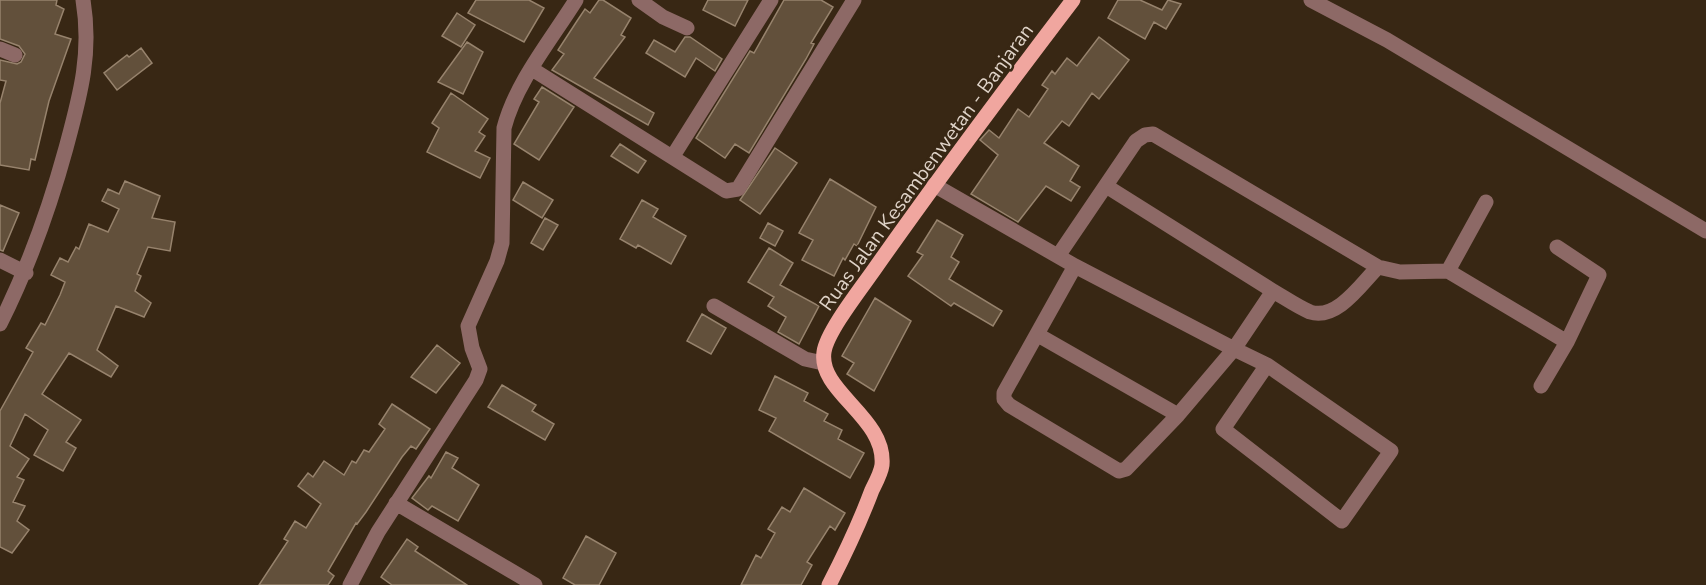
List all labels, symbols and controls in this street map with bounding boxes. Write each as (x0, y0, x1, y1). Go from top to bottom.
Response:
street label: Ruas Jalan Kesambenwetan - Banjaran (813, 18, 1040, 316)

